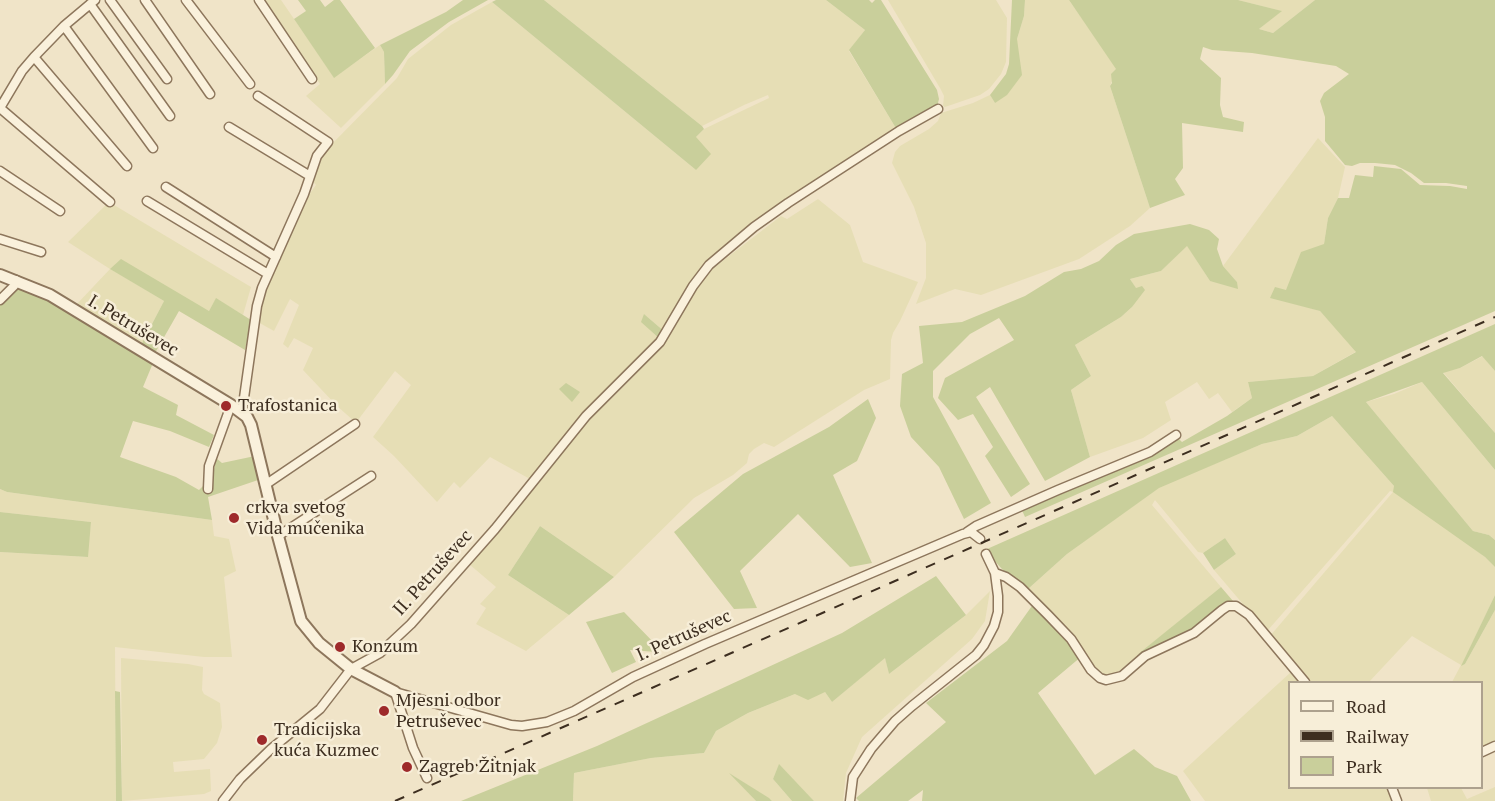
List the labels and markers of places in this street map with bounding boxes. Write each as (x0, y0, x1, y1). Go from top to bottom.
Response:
place label: Trafostanica (238, 395, 338, 417)
marker: Trafostanica (219, 399, 233, 413)
place label: crkva svetog Vida mučenika (246, 497, 365, 540)
marker: crkva svetog Vida mučenika (227, 511, 241, 525)
place label: Konzum (352, 636, 418, 658)
marker: Konzum (333, 640, 347, 654)
place label: Mjesni odbor Petruševec (396, 690, 501, 732)
marker: Mjesni odbor Petruševec (377, 704, 391, 718)
place label: Tradicijska kuća Kuzmec (274, 719, 379, 762)
marker: Tradicijska kuća Kuzmec (255, 733, 269, 747)
place label: Zagreb Žitnjak (419, 756, 536, 778)
marker: Zagreb Žitnjak (400, 760, 414, 774)

